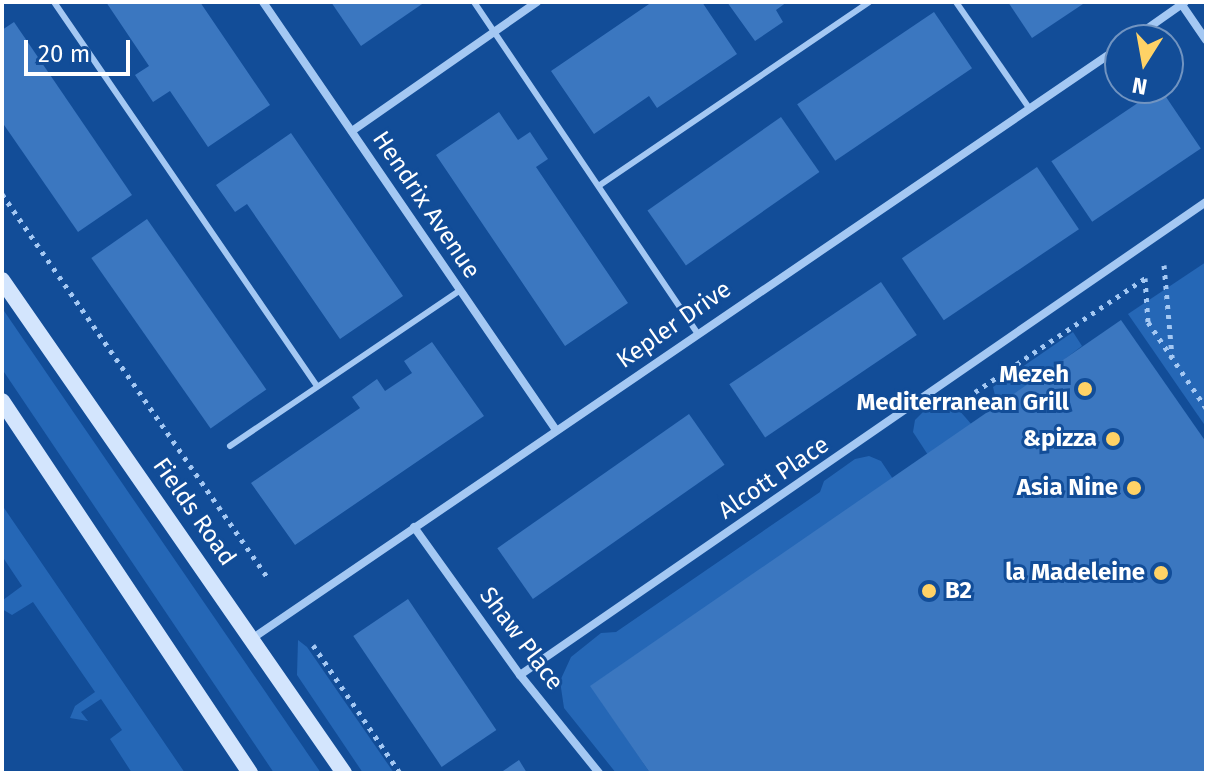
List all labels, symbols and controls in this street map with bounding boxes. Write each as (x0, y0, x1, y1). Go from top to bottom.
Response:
scale bar (28, 24, 134, 74)
north arrow (1104, 24, 1184, 104)
text: 20 m (38, 40, 90, 68)
text: N (1130, 71, 1149, 101)
street label: Hendrix Avenue (366, 126, 486, 284)
street label: Kepler Drive (611, 275, 737, 375)
place label: Mezeh Mediterranean Grill (856, 361, 1069, 417)
marker: Mezeh Mediterranean Grill (1076, 380, 1094, 398)
place label: &pizza (1023, 425, 1097, 453)
marker: &pizza (1104, 430, 1122, 448)
street label: Alcott Place (713, 431, 835, 525)
street label: Fields Road (146, 453, 242, 571)
place label: Asia Nine (1017, 474, 1118, 502)
marker: Asia Nine (1125, 479, 1143, 497)
place label: la Madeleine (1005, 559, 1145, 587)
marker: la Madeleine (1152, 564, 1170, 582)
place label: B2 (945, 577, 972, 605)
street label: Shaw Place (473, 582, 569, 696)
marker: B2 (920, 582, 938, 600)

